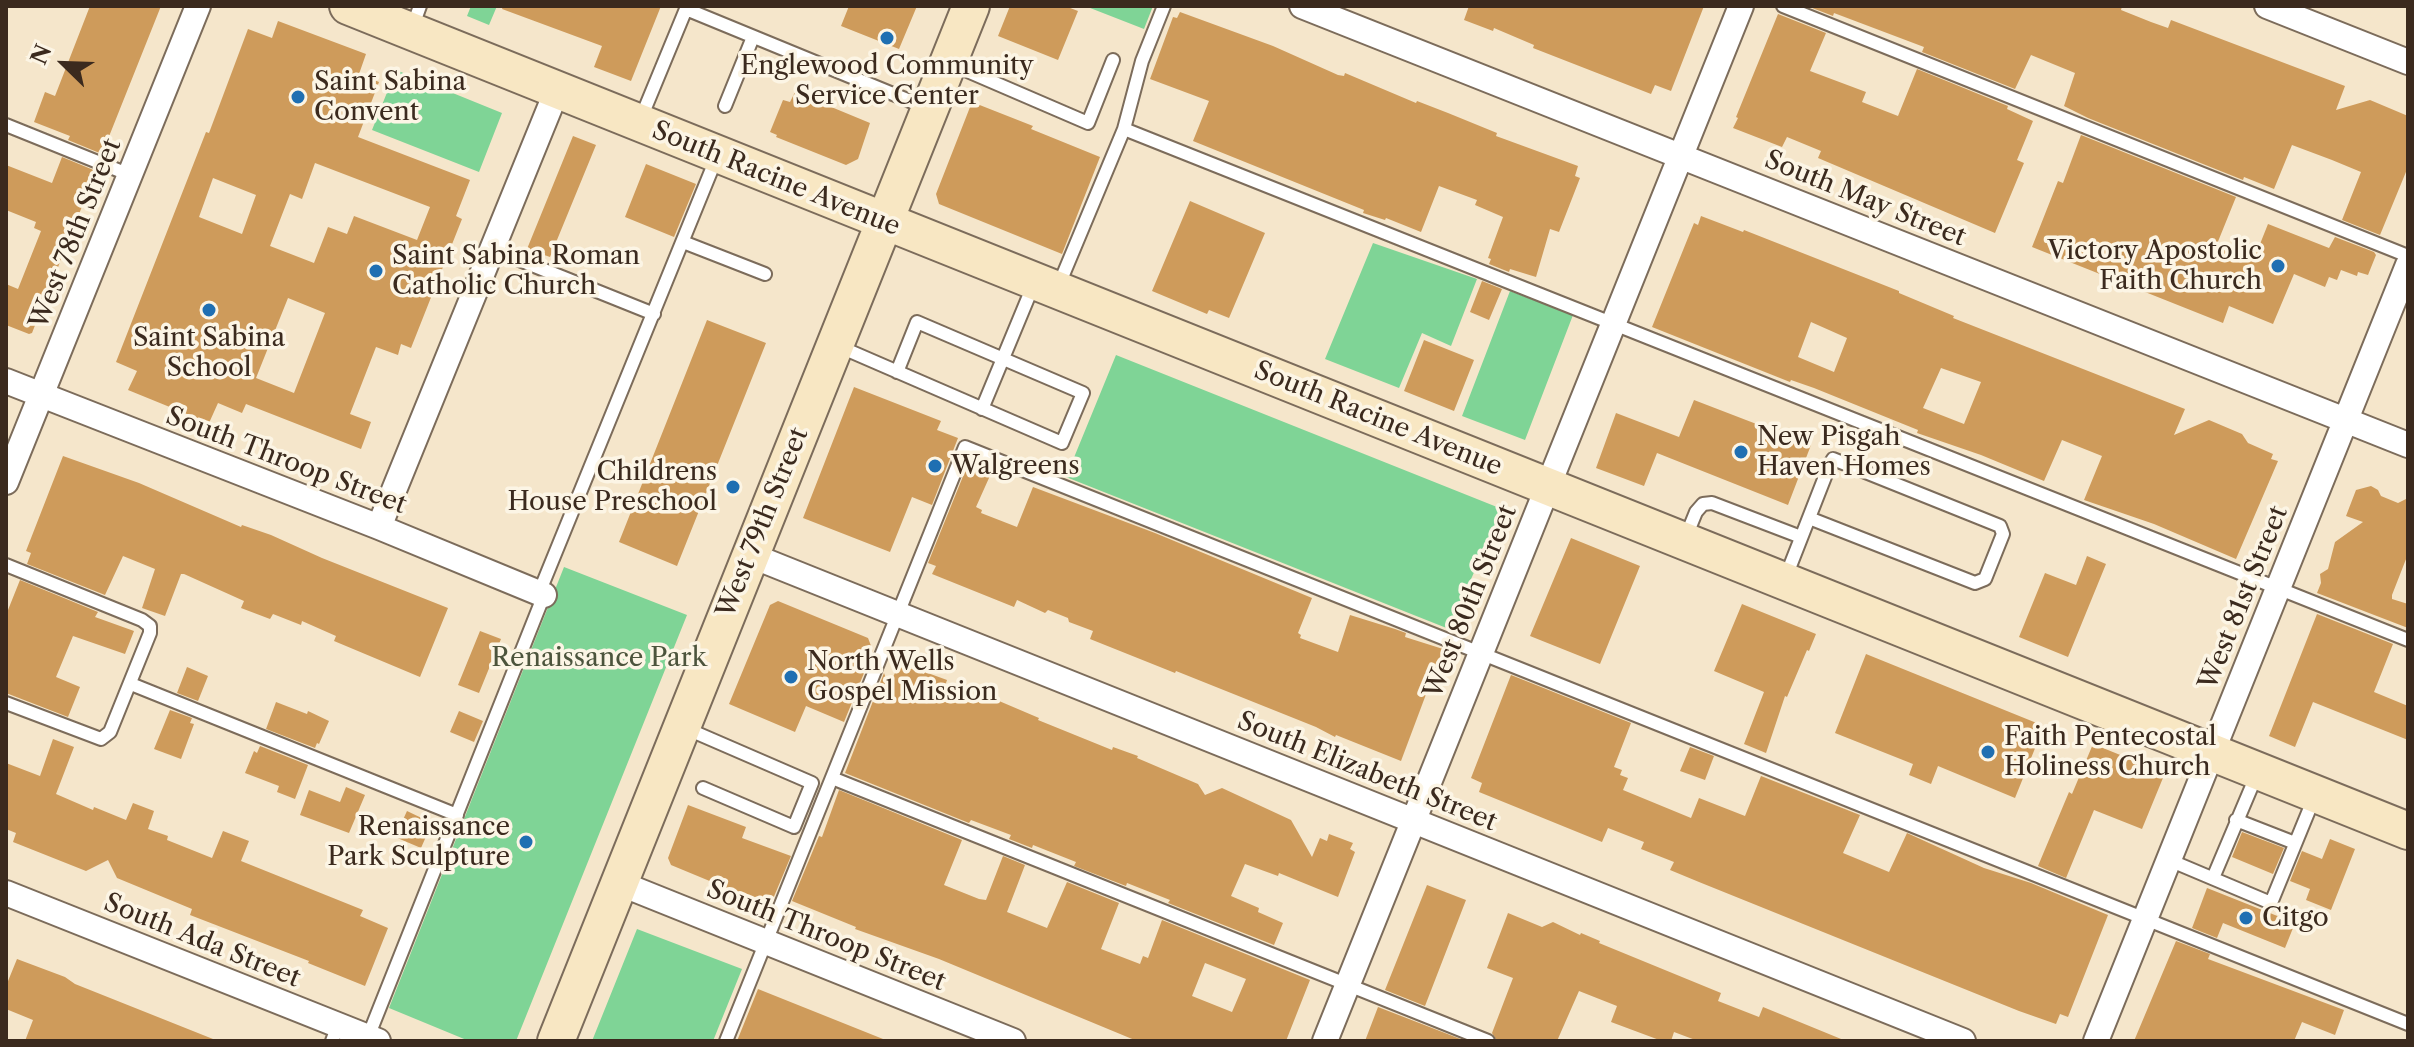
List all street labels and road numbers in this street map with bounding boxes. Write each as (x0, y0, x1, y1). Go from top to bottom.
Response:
street label: South Racine Avenue (648, 115, 904, 243)
street label: West 78th Street (24, 134, 128, 334)
street label: South May Street (1760, 144, 1970, 254)
street label: South Racine Avenue (1250, 355, 1506, 483)
street label: South Throop Street (161, 401, 411, 521)
street label: West 79th Street (711, 423, 815, 623)
street label: West 80th Street (1418, 501, 1524, 703)
street label: West 81st Street (2193, 502, 2295, 694)
street label: South Elizabeth Street (1233, 706, 1501, 838)
street label: South Throop Street (702, 874, 950, 998)
street label: South Ada Street (99, 887, 305, 995)

